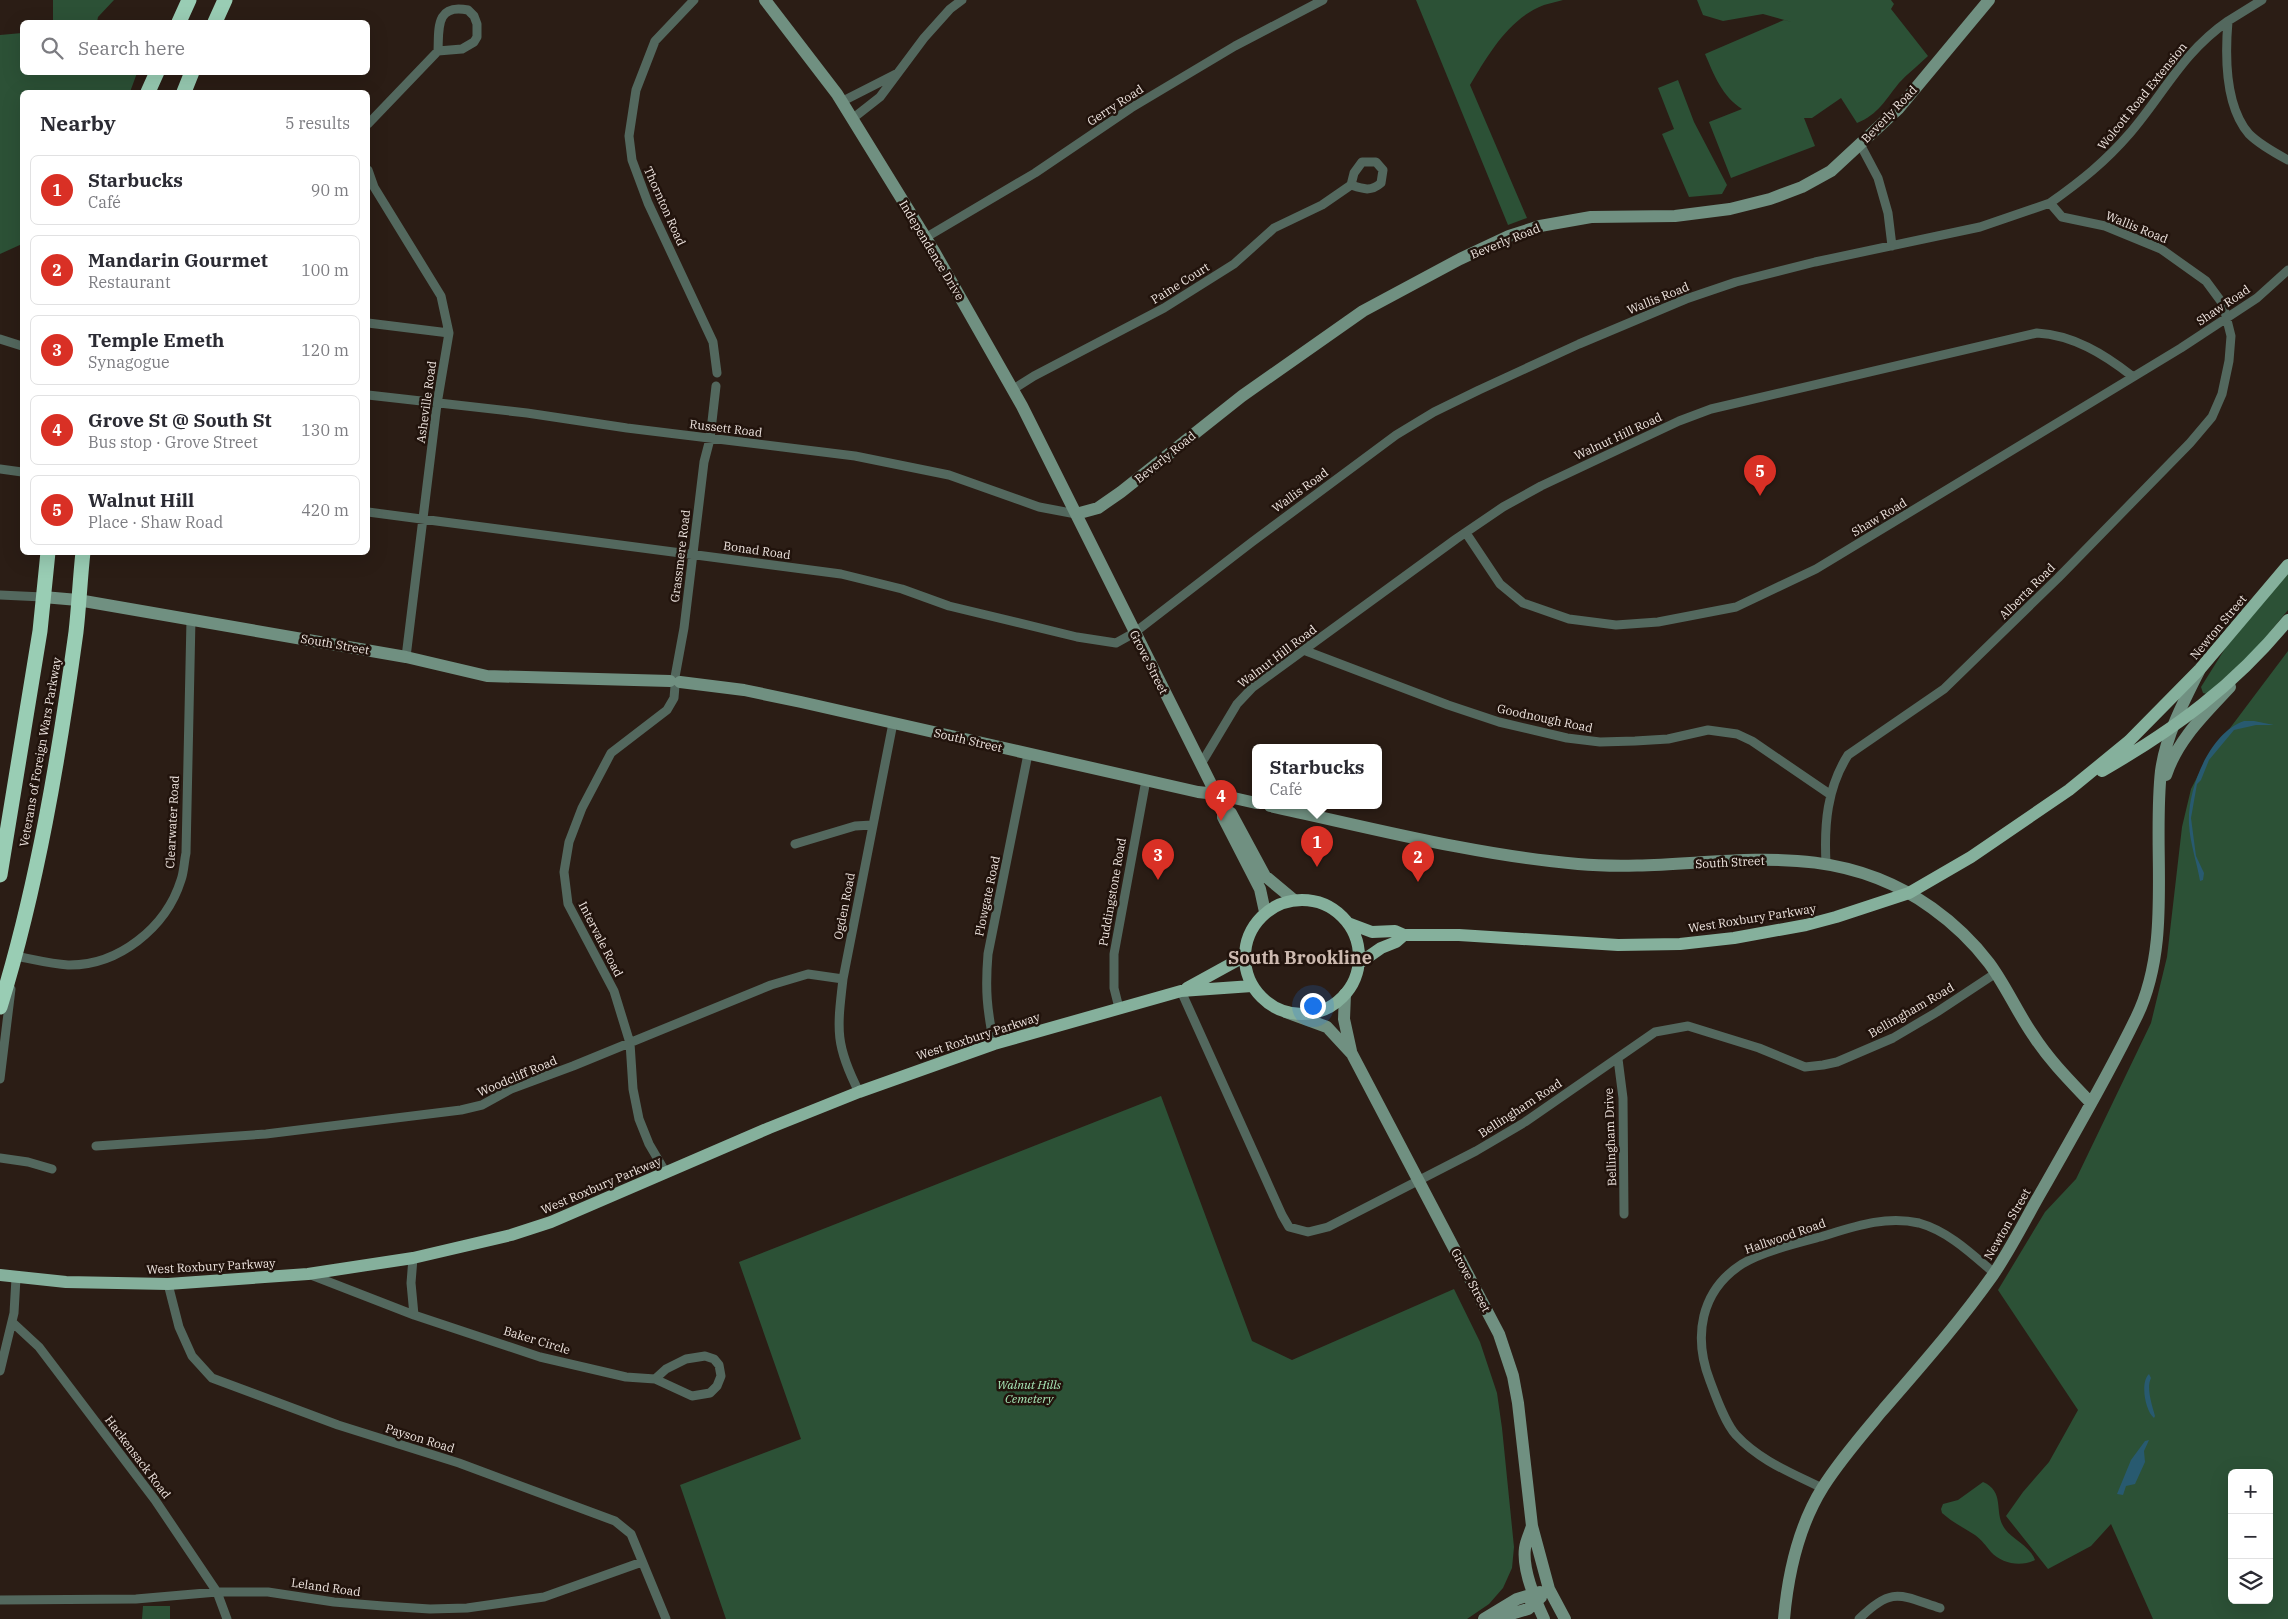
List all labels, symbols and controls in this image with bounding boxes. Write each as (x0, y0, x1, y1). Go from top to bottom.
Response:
search box (20, 20, 370, 75)
icon: search (38, 34, 66, 62)
text: Search here (78, 36, 185, 60)
street label: Wolcott Road Extension (2094, 39, 2190, 153)
street label: Gerry Road (1084, 81, 1146, 129)
street label: Beverly Road (1858, 82, 1920, 146)
text: Nearby (40, 109, 116, 137)
text: 5 results (285, 113, 350, 133)
street label: Thornton Road (641, 164, 689, 248)
text: Starbucks (88, 168, 183, 192)
text: 1 (52, 180, 62, 200)
text: 90 m (311, 180, 349, 200)
text: Café (88, 192, 121, 212)
street label: Independence Drive (896, 197, 968, 303)
street label: Wallis Road (2104, 208, 2170, 246)
street label: Beverly Road (1468, 220, 1542, 262)
text: Mandarin Gourmet (88, 248, 268, 272)
street label: Paine Court (1148, 259, 1212, 307)
text: 2 (52, 260, 62, 280)
text: 100 m (301, 260, 349, 280)
text: Restaurant (88, 272, 171, 292)
street label: Wallis Road (1625, 279, 1691, 317)
street label: Shaw Road (2193, 282, 2253, 328)
text: Temple Emeth (88, 328, 224, 352)
text: 3 (52, 340, 62, 360)
text: 120 m (301, 340, 349, 360)
text: Synagogue (88, 352, 170, 372)
street label: Asheville Road (413, 360, 439, 444)
text: Grove St @ South St (88, 408, 272, 432)
street label: Walnut Hill Road (1572, 409, 1664, 463)
street label: Russett Road (689, 416, 763, 440)
text: 4 (52, 420, 62, 440)
text: 130 m (301, 420, 349, 440)
street label: Beverly Road (1132, 428, 1198, 486)
text: Bus stop · Grove Street (88, 432, 258, 452)
pin: 5 (1744, 455, 1776, 496)
street label: Wallis Road (1269, 465, 1331, 515)
text: Walnut Hill (88, 488, 194, 512)
street label: Shaw Road (1849, 495, 1909, 539)
text: 5 (52, 500, 62, 520)
text: 420 m (301, 500, 349, 520)
street label: Grassmere Road (667, 509, 693, 603)
text: Place · Shaw Road (88, 512, 223, 532)
street label: Bonad Road (722, 538, 792, 562)
street label: Alberta Road (1996, 560, 2058, 622)
street label: Newton Street (2186, 591, 2250, 663)
street label: Walnut Hill Road (1235, 621, 1319, 691)
street label: Grove Street (1126, 627, 1172, 697)
street label: South Street (299, 631, 371, 657)
street label: Veterans of Foreign Wars Parkway (16, 656, 64, 848)
street label: Goodnough Road (1496, 701, 1594, 735)
street label: South Street (932, 725, 1004, 755)
popup (1252, 744, 1382, 809)
text: Starbucks (1270, 755, 1364, 779)
street label: Clearwater Road (162, 775, 182, 869)
text: Café (1270, 779, 1302, 799)
pin: 4 (1205, 780, 1237, 821)
pin: 1 (1301, 826, 1333, 867)
street label: Puddingstone Road (1095, 837, 1129, 947)
pin: 3 (1142, 839, 1174, 880)
pin: 2 (1402, 841, 1434, 882)
street label: South Street (1695, 853, 1765, 871)
street label: Plowgate Road (971, 854, 1003, 938)
street label: Ogden Road (830, 871, 858, 941)
street label: Intervale Road (576, 899, 626, 979)
street label: West Roxbury Parkway (1687, 900, 1818, 936)
district label: South Brookline (1228, 946, 1372, 969)
street label: Bellingham Road (1865, 979, 1957, 1041)
your location (1300, 993, 1326, 1019)
street label: West Roxbury Parkway (914, 1009, 1042, 1063)
street label: Woodcliff Road (475, 1052, 559, 1100)
street label: Bellingham Road (1475, 1075, 1565, 1141)
street label: Bellingham Drive (1601, 1088, 1619, 1186)
street label: West Roxbury Parkway (539, 1153, 664, 1217)
street label: Newton Street (1980, 1186, 2034, 1262)
street label: Hallwood Road (1742, 1215, 1828, 1257)
street label: Grove Street (1448, 1246, 1494, 1314)
street label: West Roxbury Parkway (146, 1255, 277, 1277)
street label: Baker Circle (502, 1323, 572, 1357)
park label: Walnut Hills Cemetery (997, 1377, 1062, 1406)
street label: Hackensack Road (102, 1412, 174, 1502)
street label: Payson Road (383, 1420, 457, 1456)
map controls (2228, 1469, 2273, 1604)
button: + (2228, 1469, 2273, 1514)
button: − (2228, 1514, 2273, 1559)
button: layers (2228, 1559, 2273, 1604)
street label: Leland Road (290, 1575, 362, 1599)

